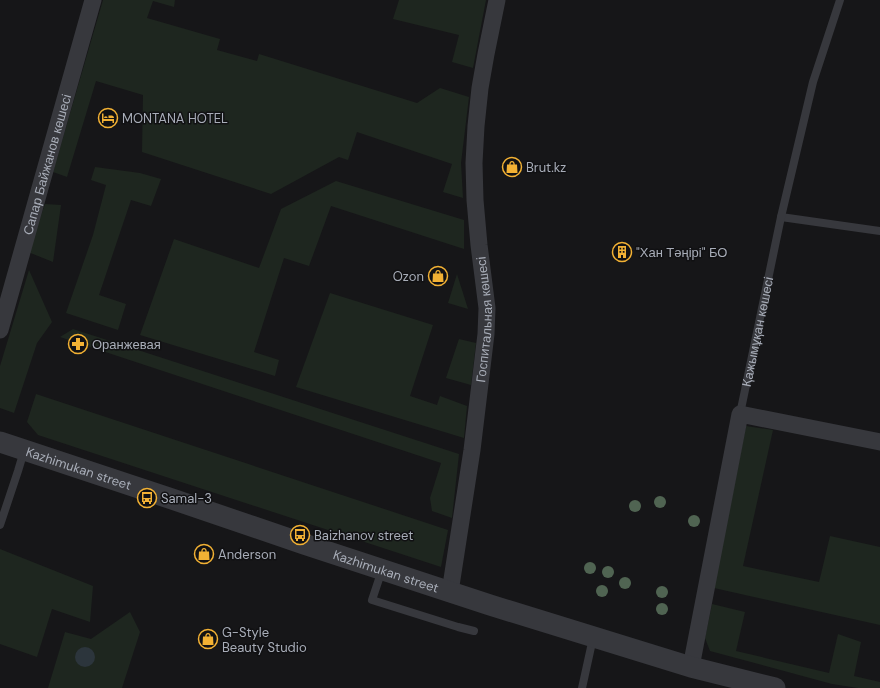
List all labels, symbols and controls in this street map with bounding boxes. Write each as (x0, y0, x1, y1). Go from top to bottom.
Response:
street label: Сапар Байжанов көшесі (19, 92, 75, 237)
hotel icon: MONTANA HOTEL (97, 107, 119, 129)
place label: MONTANA HOTEL (122, 110, 228, 127)
shop icon: Brut.kz (501, 156, 523, 178)
place label: Brut.kz (526, 159, 566, 176)
building icon: "Хан Тәңірі" БО (611, 241, 633, 263)
place label: "Хан Тәңірі" БО (636, 244, 727, 261)
street label: Госпитальная көшесі (472, 256, 496, 383)
shop icon: Ozon (427, 265, 449, 287)
place label: Ozon (393, 268, 424, 285)
street label: Қажымұқан көшесі (737, 275, 777, 388)
pharmacy icon: Оранжевая (67, 333, 89, 355)
place label: Оранжевая (92, 336, 161, 353)
street label: Kazhimukan street (24, 443, 134, 494)
bus stop icon: Samal-3 (136, 487, 158, 509)
place label: Samal-3 (161, 490, 212, 507)
bus stop icon: Baizhanov street (289, 524, 311, 546)
place label: Baizhanov street (314, 527, 413, 544)
shop icon: Anderson (193, 543, 215, 565)
place label: Anderson (218, 546, 276, 563)
street label: Kazhimukan street (331, 546, 441, 596)
place label: G-Style Beauty Studio (222, 624, 307, 656)
shop icon: G-Style Beauty Studio (197, 628, 219, 650)

